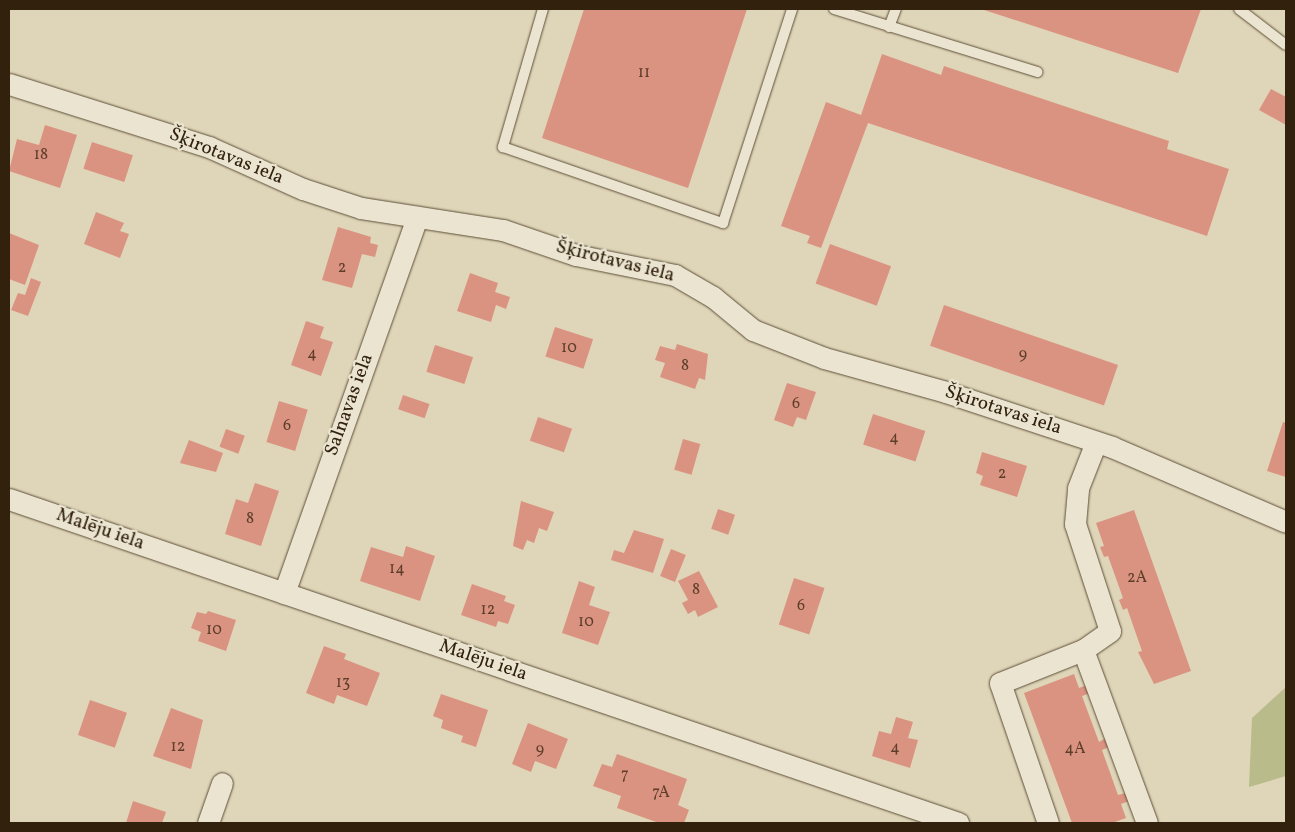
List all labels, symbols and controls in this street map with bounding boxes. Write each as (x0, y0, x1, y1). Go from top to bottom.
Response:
house number: 11 (638, 63, 650, 83)
street label: Šķirotavas iela (165, 124, 287, 190)
house number: 18 (34, 145, 48, 165)
street label: Šķirotavas iela (553, 236, 677, 288)
house number: 2 (338, 258, 346, 278)
house number: 10 (561, 338, 577, 358)
house number: 4 (307, 344, 317, 364)
house number: 9 (1019, 345, 1027, 365)
street label: Salnavas iela (321, 351, 379, 459)
house number: 8 (681, 356, 689, 376)
street label: Šķirotavas iela (942, 381, 1064, 441)
house number: 6 (792, 394, 800, 414)
house number: 6 (283, 416, 291, 436)
house number: 4 (889, 428, 899, 448)
house number: 2 (998, 464, 1006, 484)
street label: Malēju iela (53, 504, 147, 556)
house number: 8 (246, 509, 254, 529)
house number: 14 (389, 559, 405, 579)
house number: 2A (1127, 568, 1147, 588)
house number: 8 (692, 580, 700, 600)
house number: 6 (797, 596, 805, 616)
house number: 12 (481, 600, 495, 620)
house number: 10 (578, 612, 594, 632)
house number: 10 (206, 620, 222, 640)
street label: Malēju iela (436, 635, 530, 687)
house number: 13 (336, 673, 350, 693)
house number: 12 (171, 737, 185, 757)
house number: 4 (890, 738, 900, 758)
house number: 4A (1065, 739, 1085, 759)
house number: 9 (536, 740, 544, 760)
house number: 7 (621, 765, 629, 785)
house number: 7A (652, 783, 670, 803)

